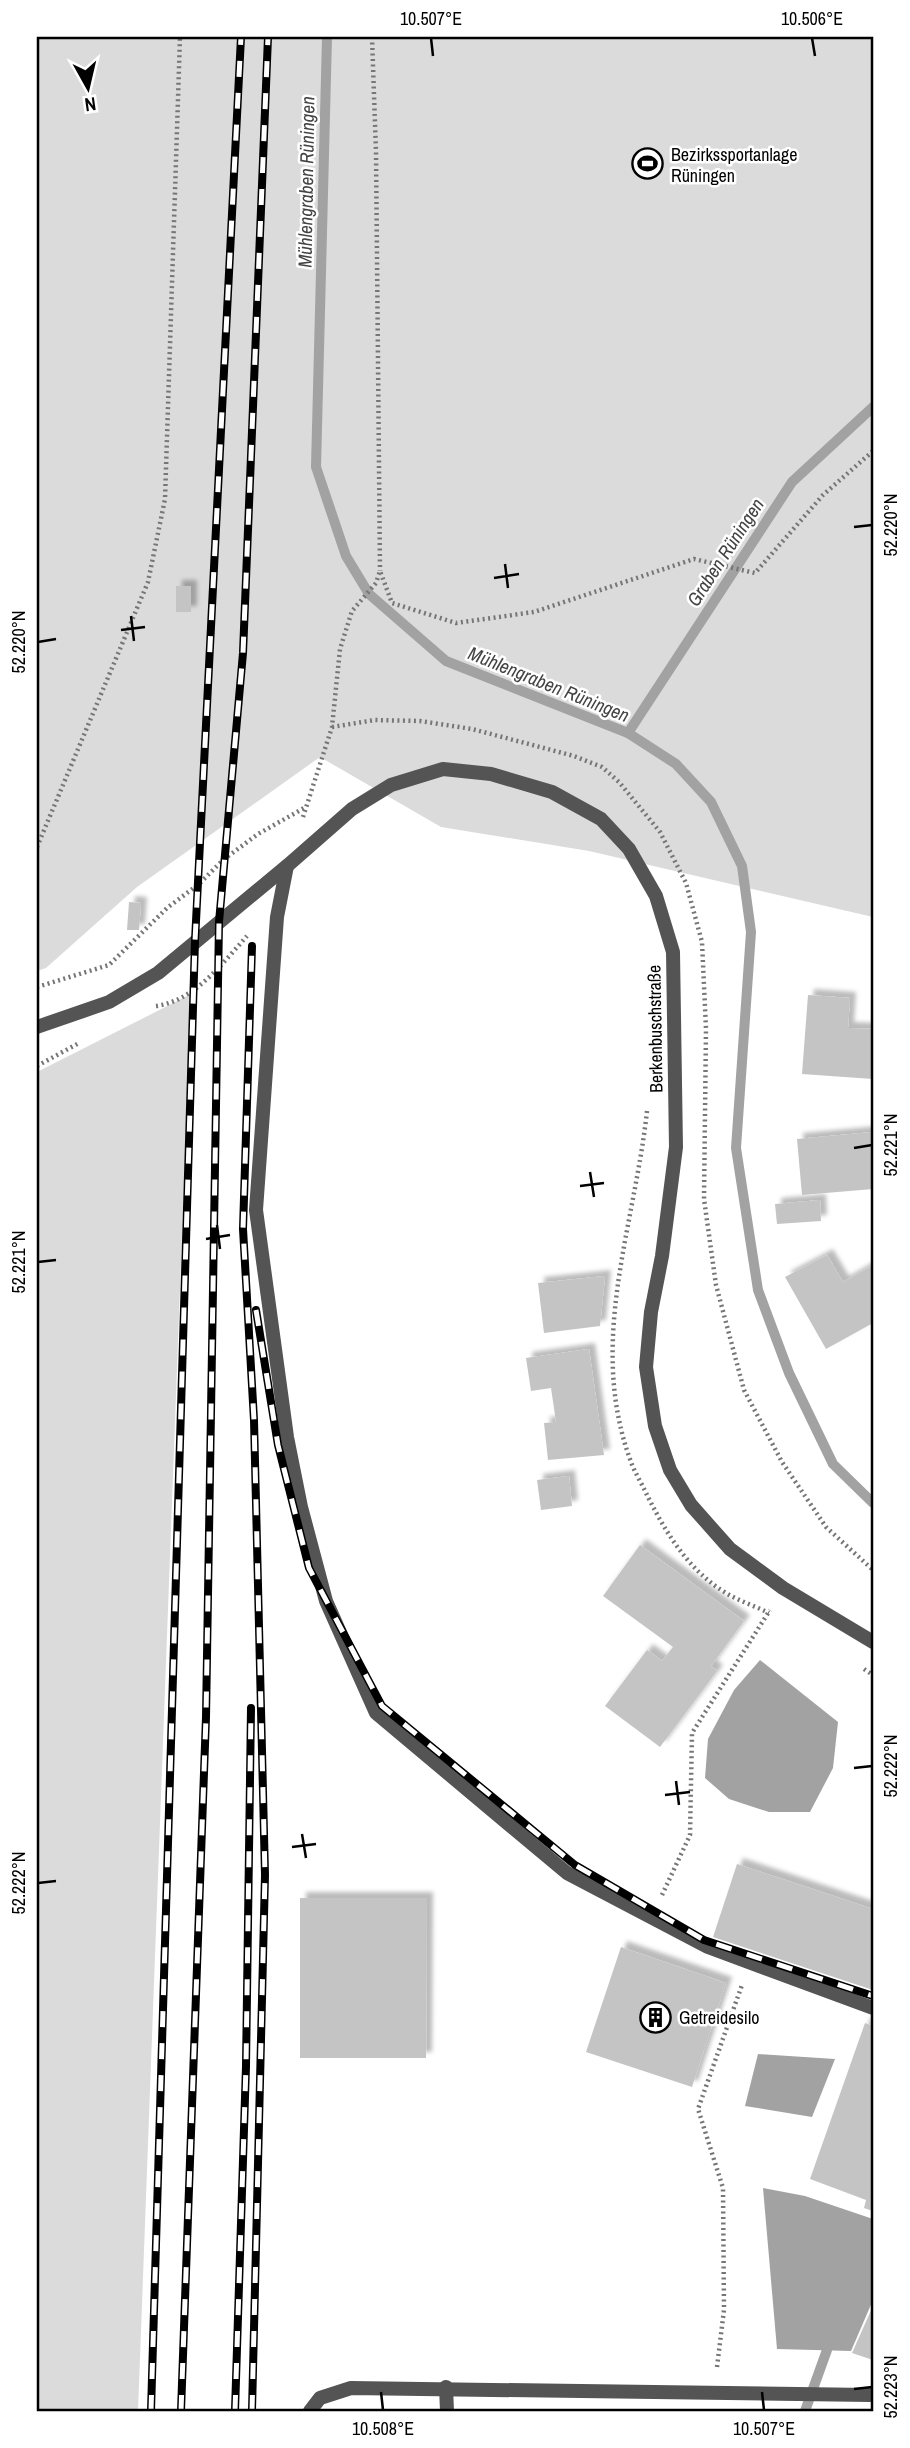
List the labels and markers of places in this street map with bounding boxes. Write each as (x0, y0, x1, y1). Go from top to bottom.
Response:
place label: Bezirkssportanlage Rüningen (671, 142, 797, 188)
sports icon: Bezirkssportanlage Rüningen (631, 147, 665, 181)
building icon: Getreidesilo (639, 2000, 673, 2034)
place label: Getreidesilo (679, 2005, 759, 2030)

